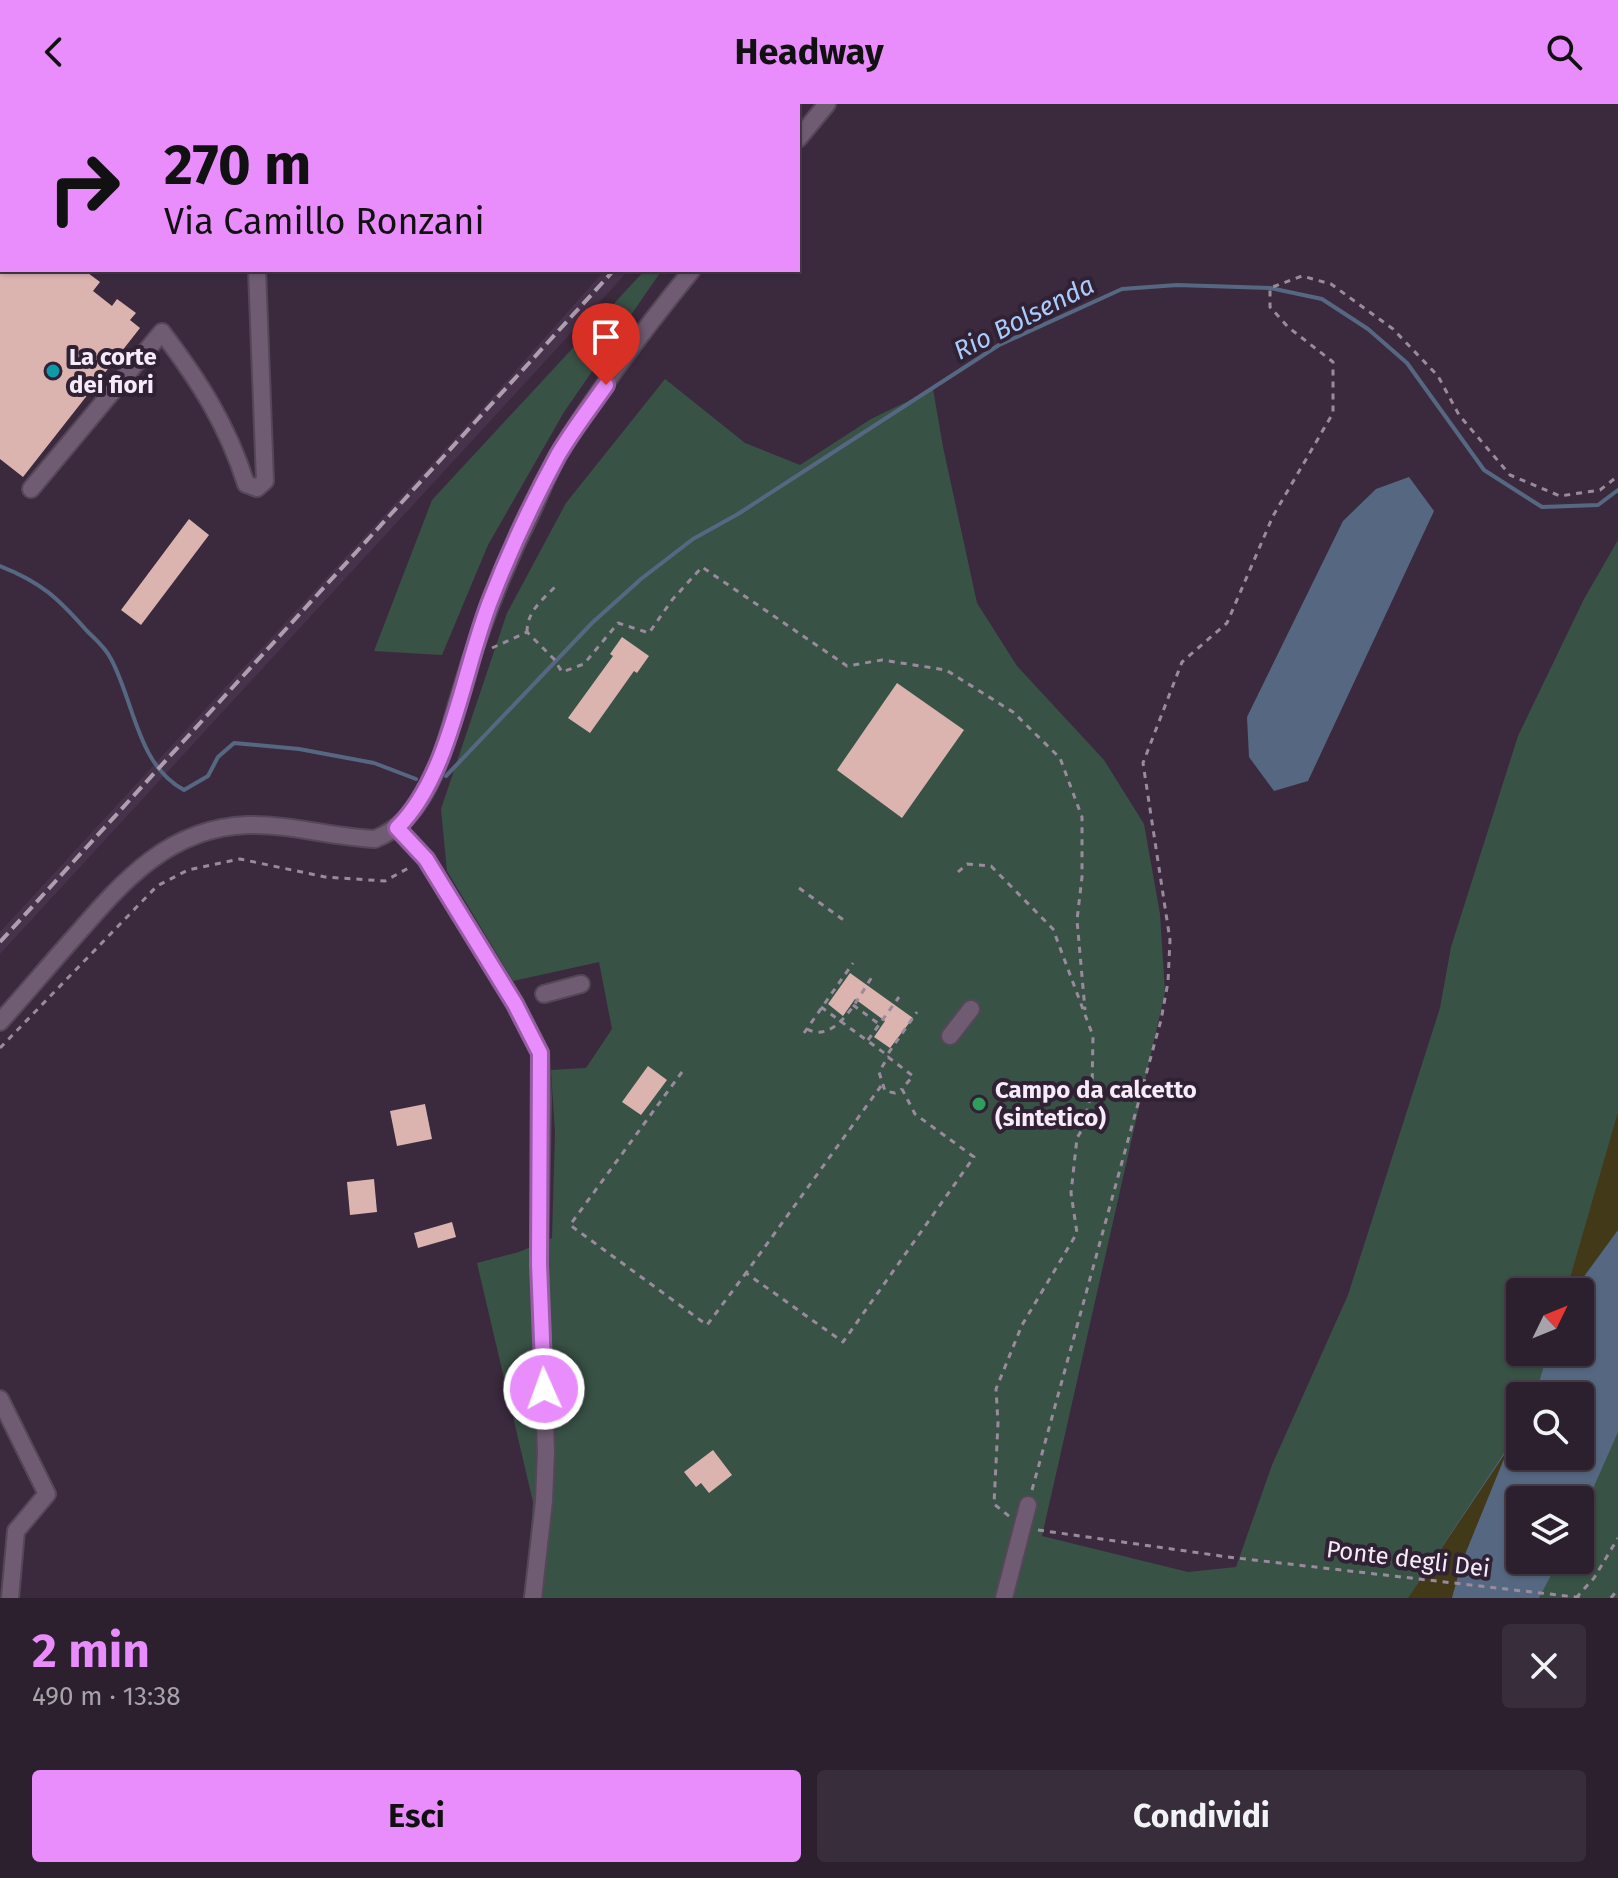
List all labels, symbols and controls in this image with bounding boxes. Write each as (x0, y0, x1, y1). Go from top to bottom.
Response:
icon: back (32, 30, 76, 74)
text: Headway (734, 30, 884, 74)
icon: search (1542, 30, 1586, 74)
text: 270 m (164, 132, 311, 199)
icon: right (32, 136, 136, 240)
text: Via Camillo Ronzani (164, 200, 485, 244)
water label: Rio Bolsenda (949, 269, 1099, 367)
pin (572, 303, 640, 385)
icon: arrive (584, 315, 628, 359)
place label: La corte dei fiori (69, 343, 157, 399)
marker: La corte dei fiori (44, 362, 62, 380)
place label: Campo da calcetto (sintetico) (995, 1076, 1197, 1132)
marker: Campo da calcetto (sintetico) (970, 1095, 988, 1113)
north arrow (1506, 1278, 1594, 1366)
map controls (1506, 1278, 1594, 1574)
position arrow (502, 1347, 586, 1431)
button: search (1506, 1382, 1594, 1470)
button: layers (1506, 1486, 1594, 1574)
street label: Ponte degli Dei (1325, 1535, 1491, 1583)
text: 2 min (32, 1622, 150, 1680)
button: close (1502, 1624, 1586, 1708)
text: 490 m · 13:38 (32, 1681, 181, 1712)
button: Esci (32, 1770, 801, 1862)
button: Condividi (817, 1770, 1586, 1862)

